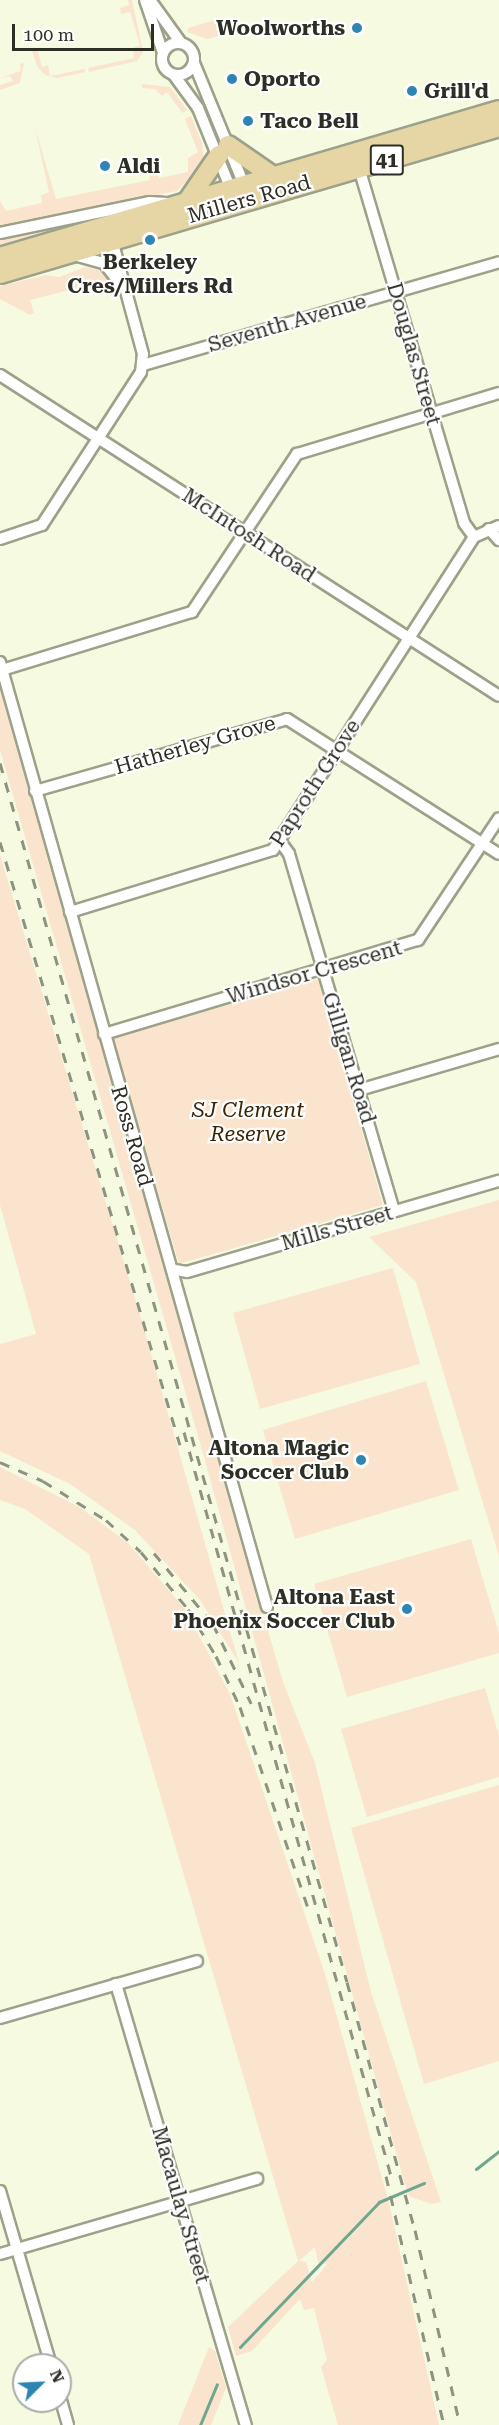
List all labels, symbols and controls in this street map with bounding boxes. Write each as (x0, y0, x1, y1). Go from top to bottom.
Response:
scale bar (15, 12, 158, 50)
place label: Woolworths (216, 15, 345, 41)
marker: Woolworths (350, 21, 364, 35)
text: 100 m (23, 24, 74, 45)
place label: Oporto (244, 66, 320, 92)
marker: Oporto (225, 72, 239, 86)
place label: Grill'd (424, 78, 489, 104)
marker: Grill'd (405, 84, 419, 98)
place label: Taco Bell (260, 108, 359, 134)
marker: Taco Bell (241, 114, 255, 128)
road number: 41 (369, 143, 405, 177)
place label: Aldi (117, 153, 160, 179)
marker: Aldi (98, 159, 112, 173)
street label: Millers Road (185, 169, 313, 229)
marker: Berkeley Cres/Millers Rd (143, 233, 157, 247)
place label: Berkeley Cres/Millers Rd (67, 249, 233, 299)
street label: Douglas Street (382, 280, 446, 428)
street label: Seventh Avenue (205, 288, 369, 358)
street label: McIntosh Road (178, 483, 320, 587)
street label: Hatherley Grove (112, 710, 278, 780)
street label: Paproth Grove (264, 715, 366, 851)
street label: Windsor Crescent (223, 935, 405, 1009)
street label: Gilligan Road (317, 989, 381, 1127)
street label: Ross Road (106, 1083, 158, 1189)
park label: SJ Clement Reserve (192, 1097, 304, 1147)
street label: Mills Street (278, 1200, 396, 1256)
place label: Altona Magic Soccer Club (208, 1435, 349, 1485)
marker: Altona Magic Soccer Club (354, 1453, 368, 1467)
place label: Altona East Phoenix Soccer Club (174, 1584, 395, 1634)
marker: Altona East Phoenix Soccer Club (400, 1602, 414, 1616)
street label: Macaulay Street (147, 2123, 215, 2287)
north arrow (12, 2353, 72, 2413)
text: N (46, 2367, 68, 2386)

